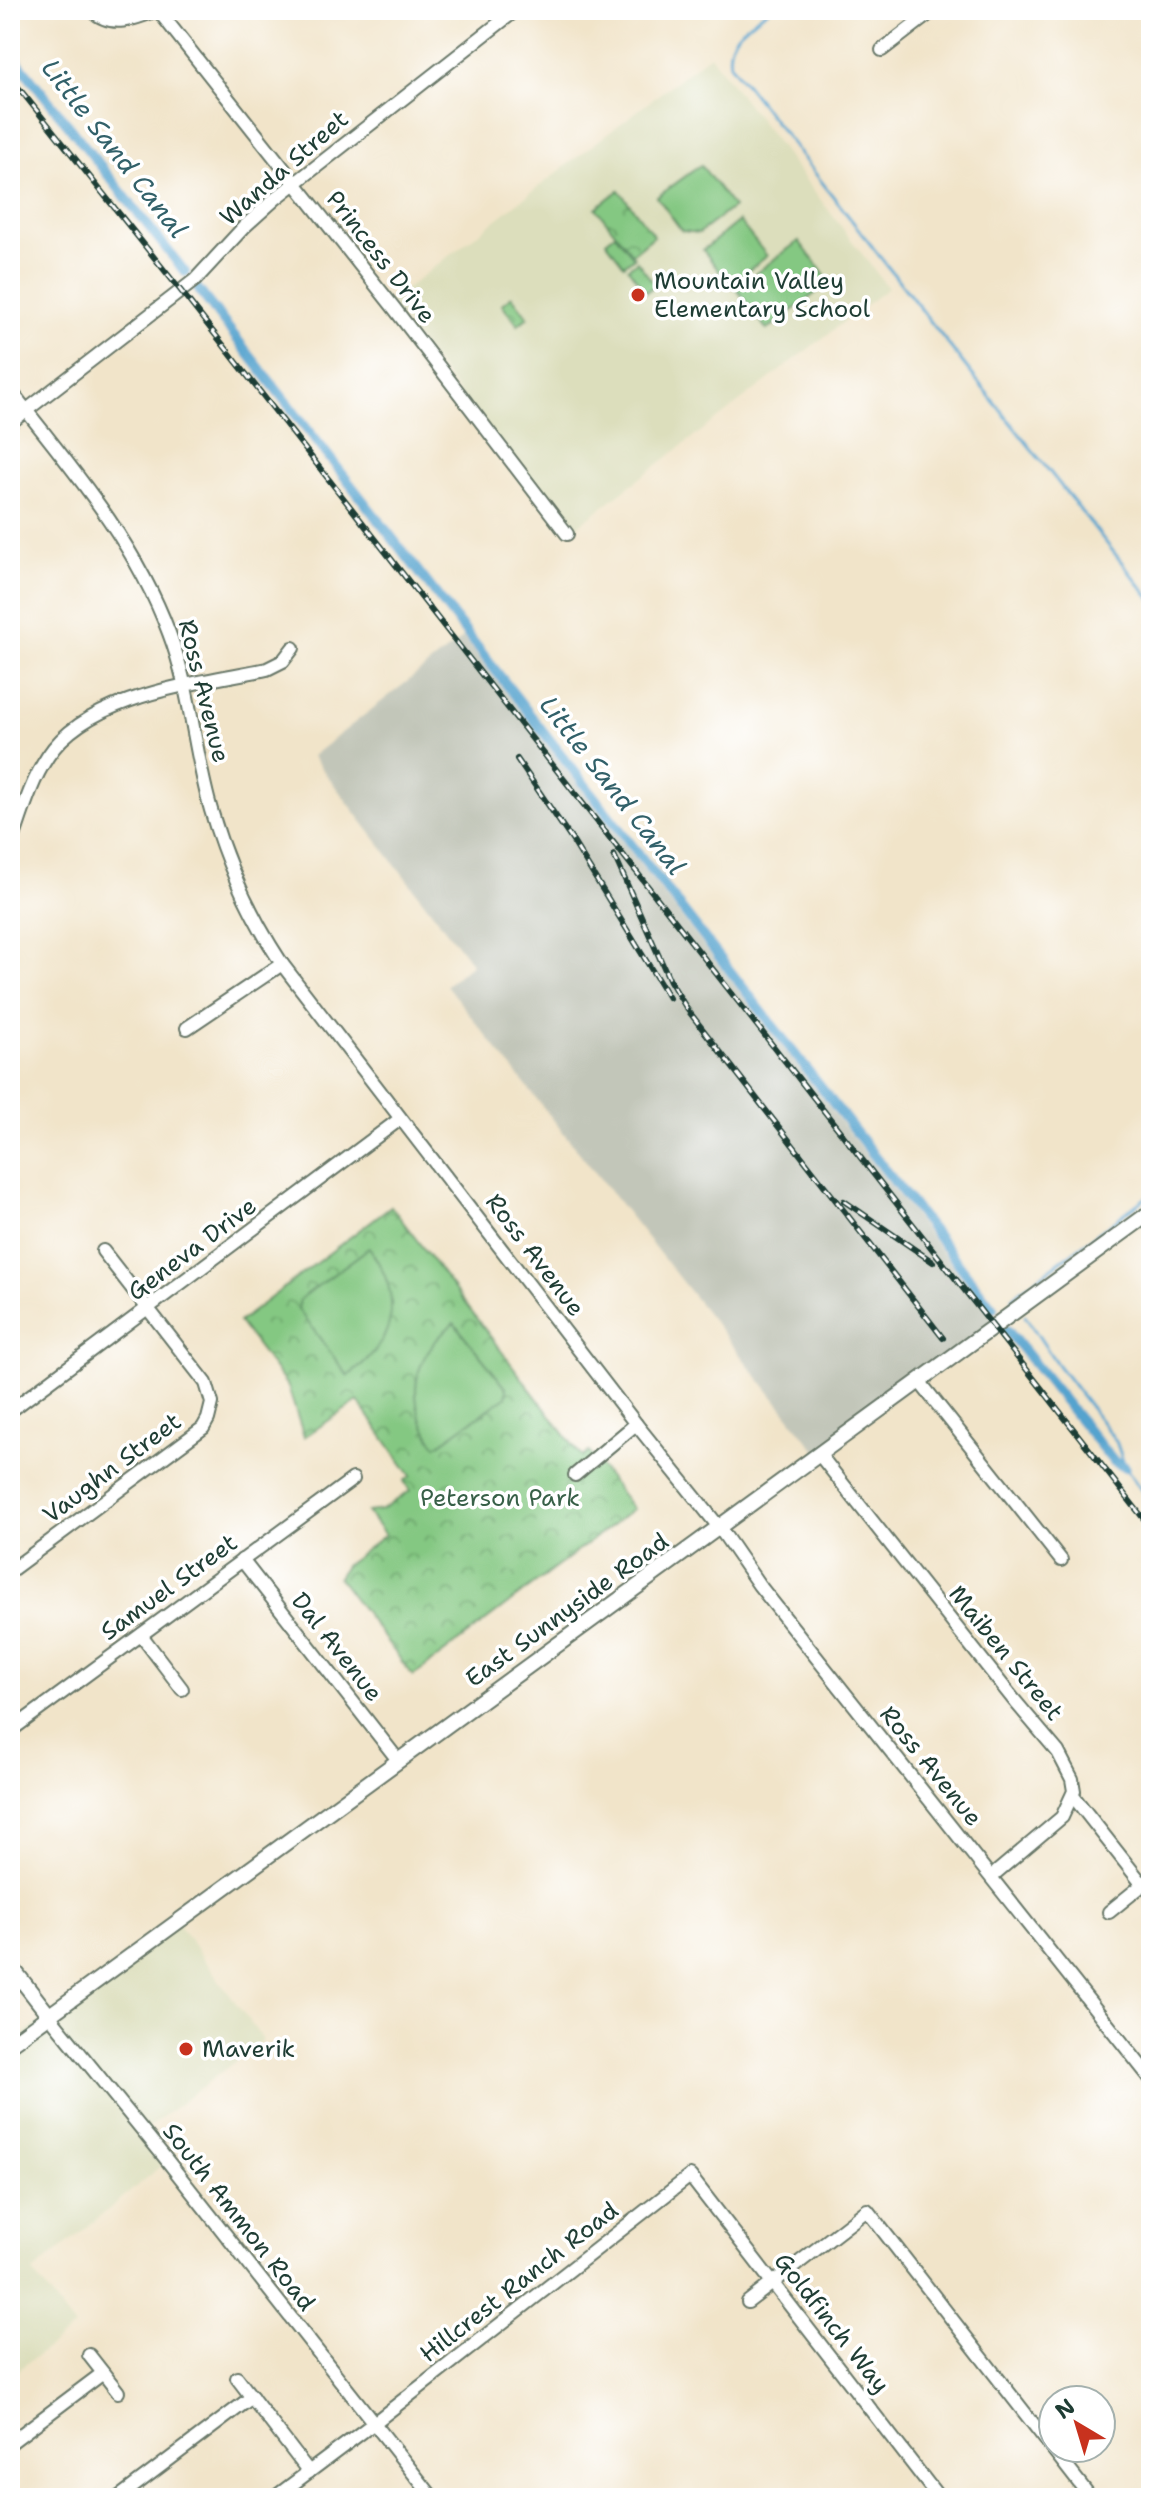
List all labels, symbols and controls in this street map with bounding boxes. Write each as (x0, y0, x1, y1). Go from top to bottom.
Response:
water label: Little Sand Canal (34, 51, 196, 245)
street label: Wanda Street (213, 103, 355, 233)
street label: Princess Drive (319, 184, 443, 330)
place label: Mountain Valley Elementary School (654, 265, 871, 325)
marker: Mountain Valley Elementary School (629, 286, 647, 304)
street label: Ross Avenue (171, 616, 237, 766)
water label: Little Sand Canal (532, 688, 694, 882)
street label: Ross Avenue (478, 1187, 592, 1323)
street label: Geneva Drive (121, 1190, 263, 1308)
street label: Vaughn Street (36, 1405, 188, 1531)
park label: Peterson Park (420, 1482, 580, 1514)
street label: East Sunnyside Road (459, 1525, 675, 1695)
street label: Samuel Street (94, 1527, 244, 1647)
street label: Maiben Street (942, 1579, 1070, 1727)
street label: Dal Avenue (284, 1586, 390, 1708)
street label: Ross Avenue (873, 1699, 989, 1833)
place label: Maverik (202, 2033, 295, 2065)
marker: Maverik (177, 2040, 195, 2058)
street label: South Ammon Road (155, 2116, 323, 2318)
street label: Hillcrest Ranch Road (413, 2194, 625, 2370)
street label: Goldfinch Way (767, 2246, 897, 2400)
north arrow (1037, 2384, 1117, 2464)
text: N (1049, 2392, 1081, 2425)

